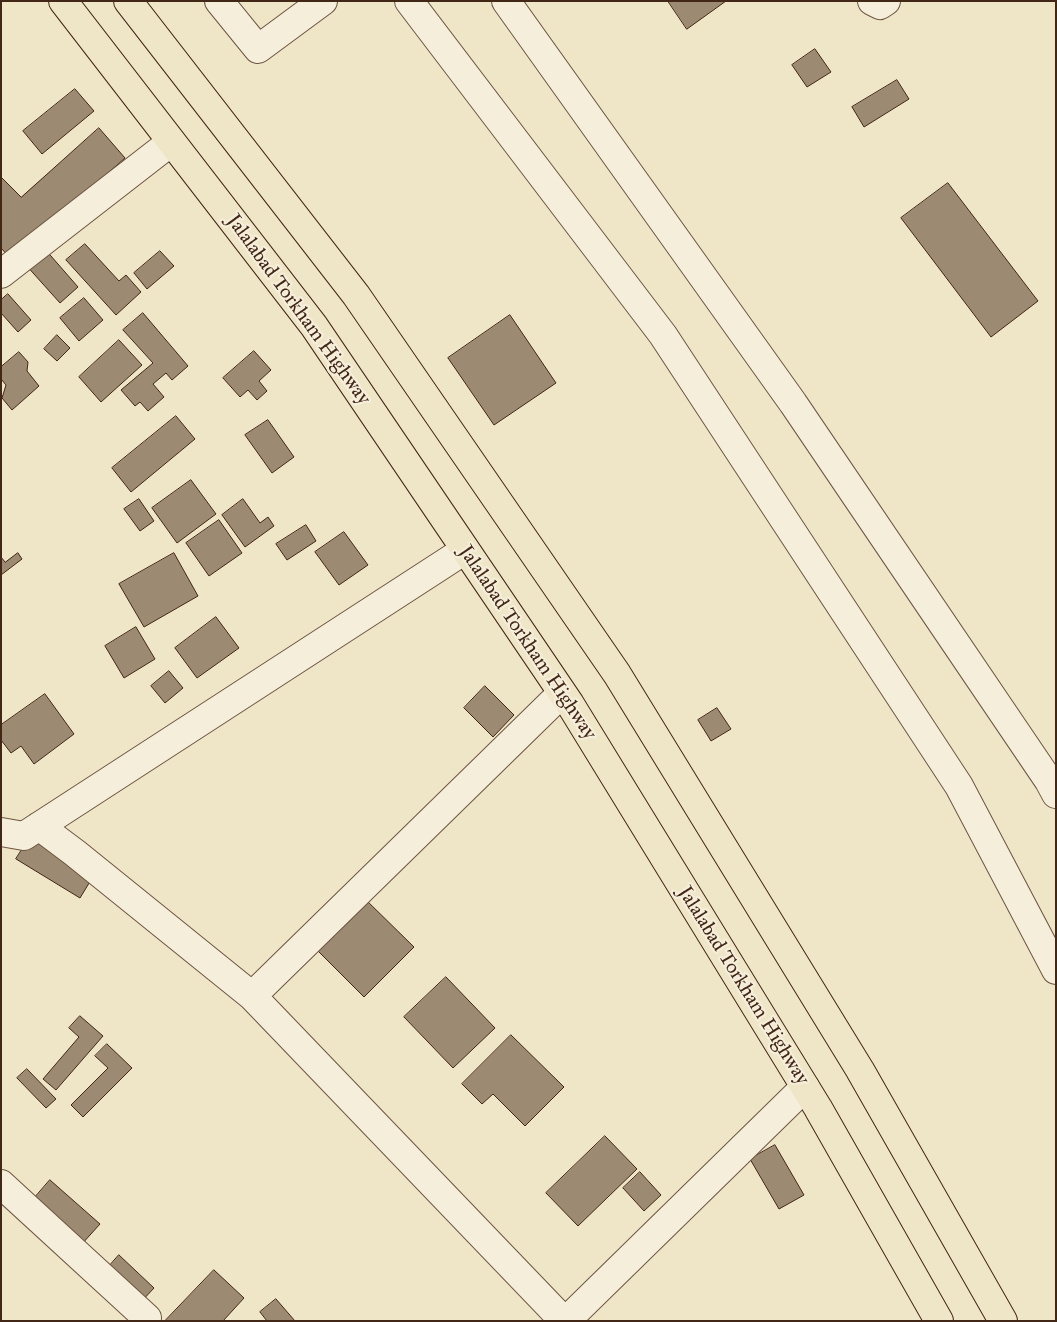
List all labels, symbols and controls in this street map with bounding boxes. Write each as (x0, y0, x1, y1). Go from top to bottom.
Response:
street label: Jalalabad Torkham Highway (221, 210, 375, 410)
street label: Jalalabad Torkham Highway (453, 541, 601, 745)
street label: Jalalabad Torkham Highway (672, 882, 814, 1090)

